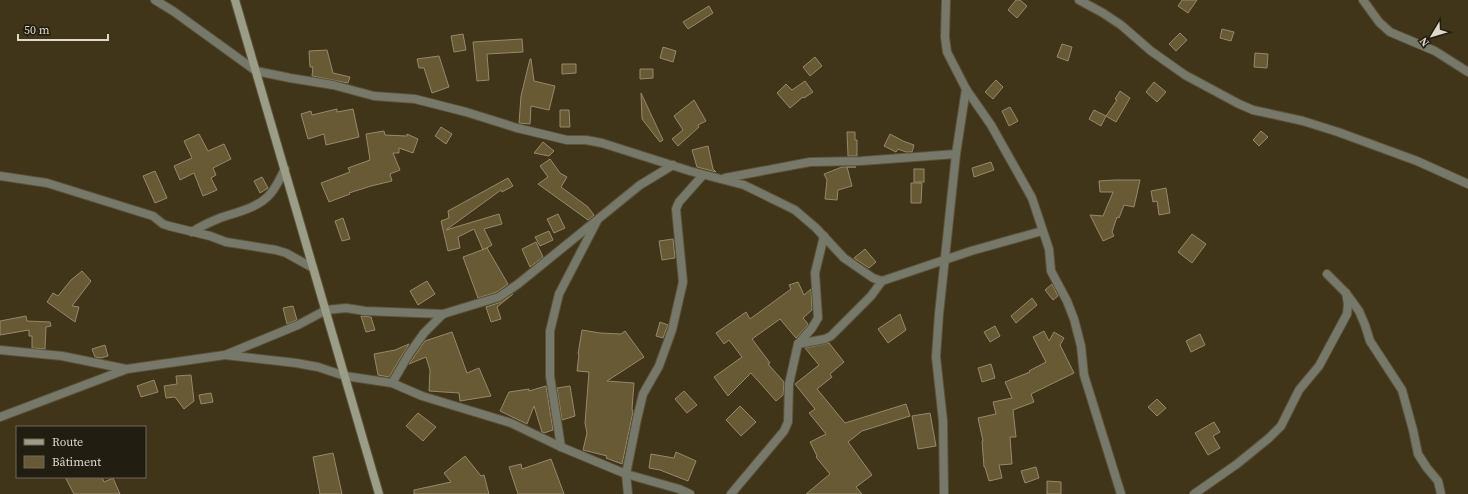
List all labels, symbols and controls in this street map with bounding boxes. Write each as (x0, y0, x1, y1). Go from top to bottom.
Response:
scale bar (18, 16, 108, 42)
north arrow (1412, 16, 1452, 56)
text: 50 m (24, 22, 50, 38)
text: N (1416, 34, 1433, 50)
legend (16, 426, 146, 478)
text: Route (52, 434, 83, 450)
text: Bâtiment (52, 454, 101, 470)

